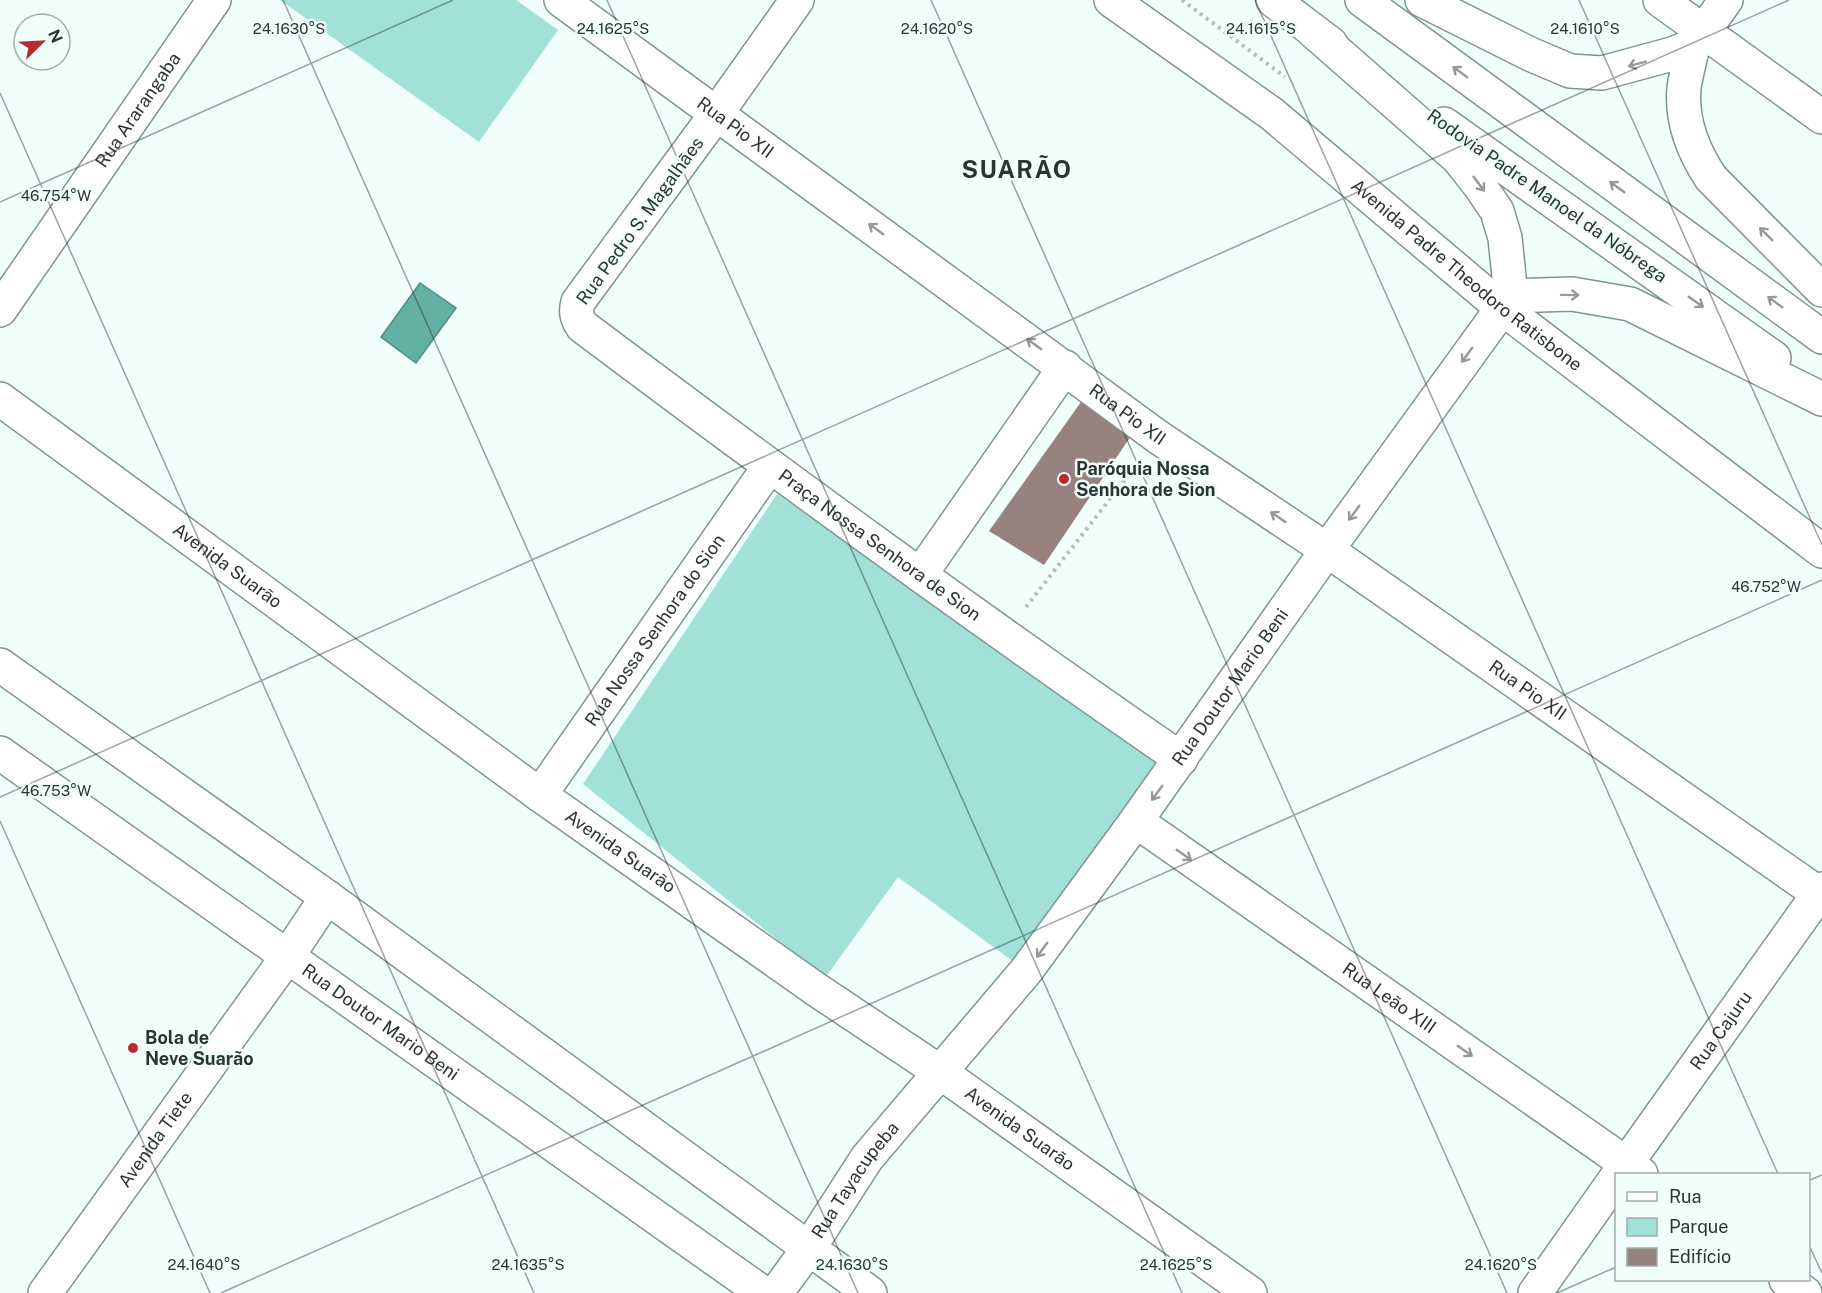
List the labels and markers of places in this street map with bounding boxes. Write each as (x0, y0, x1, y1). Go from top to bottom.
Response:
place label: Paróquia Nossa Senhora de Sion (1076, 458, 1215, 500)
marker: Paróquia Nossa Senhora de Sion (1057, 472, 1071, 486)
place label: Bola de Neve Suarão (145, 1027, 254, 1069)
marker: Bola de Neve Suarão (126, 1041, 140, 1055)

